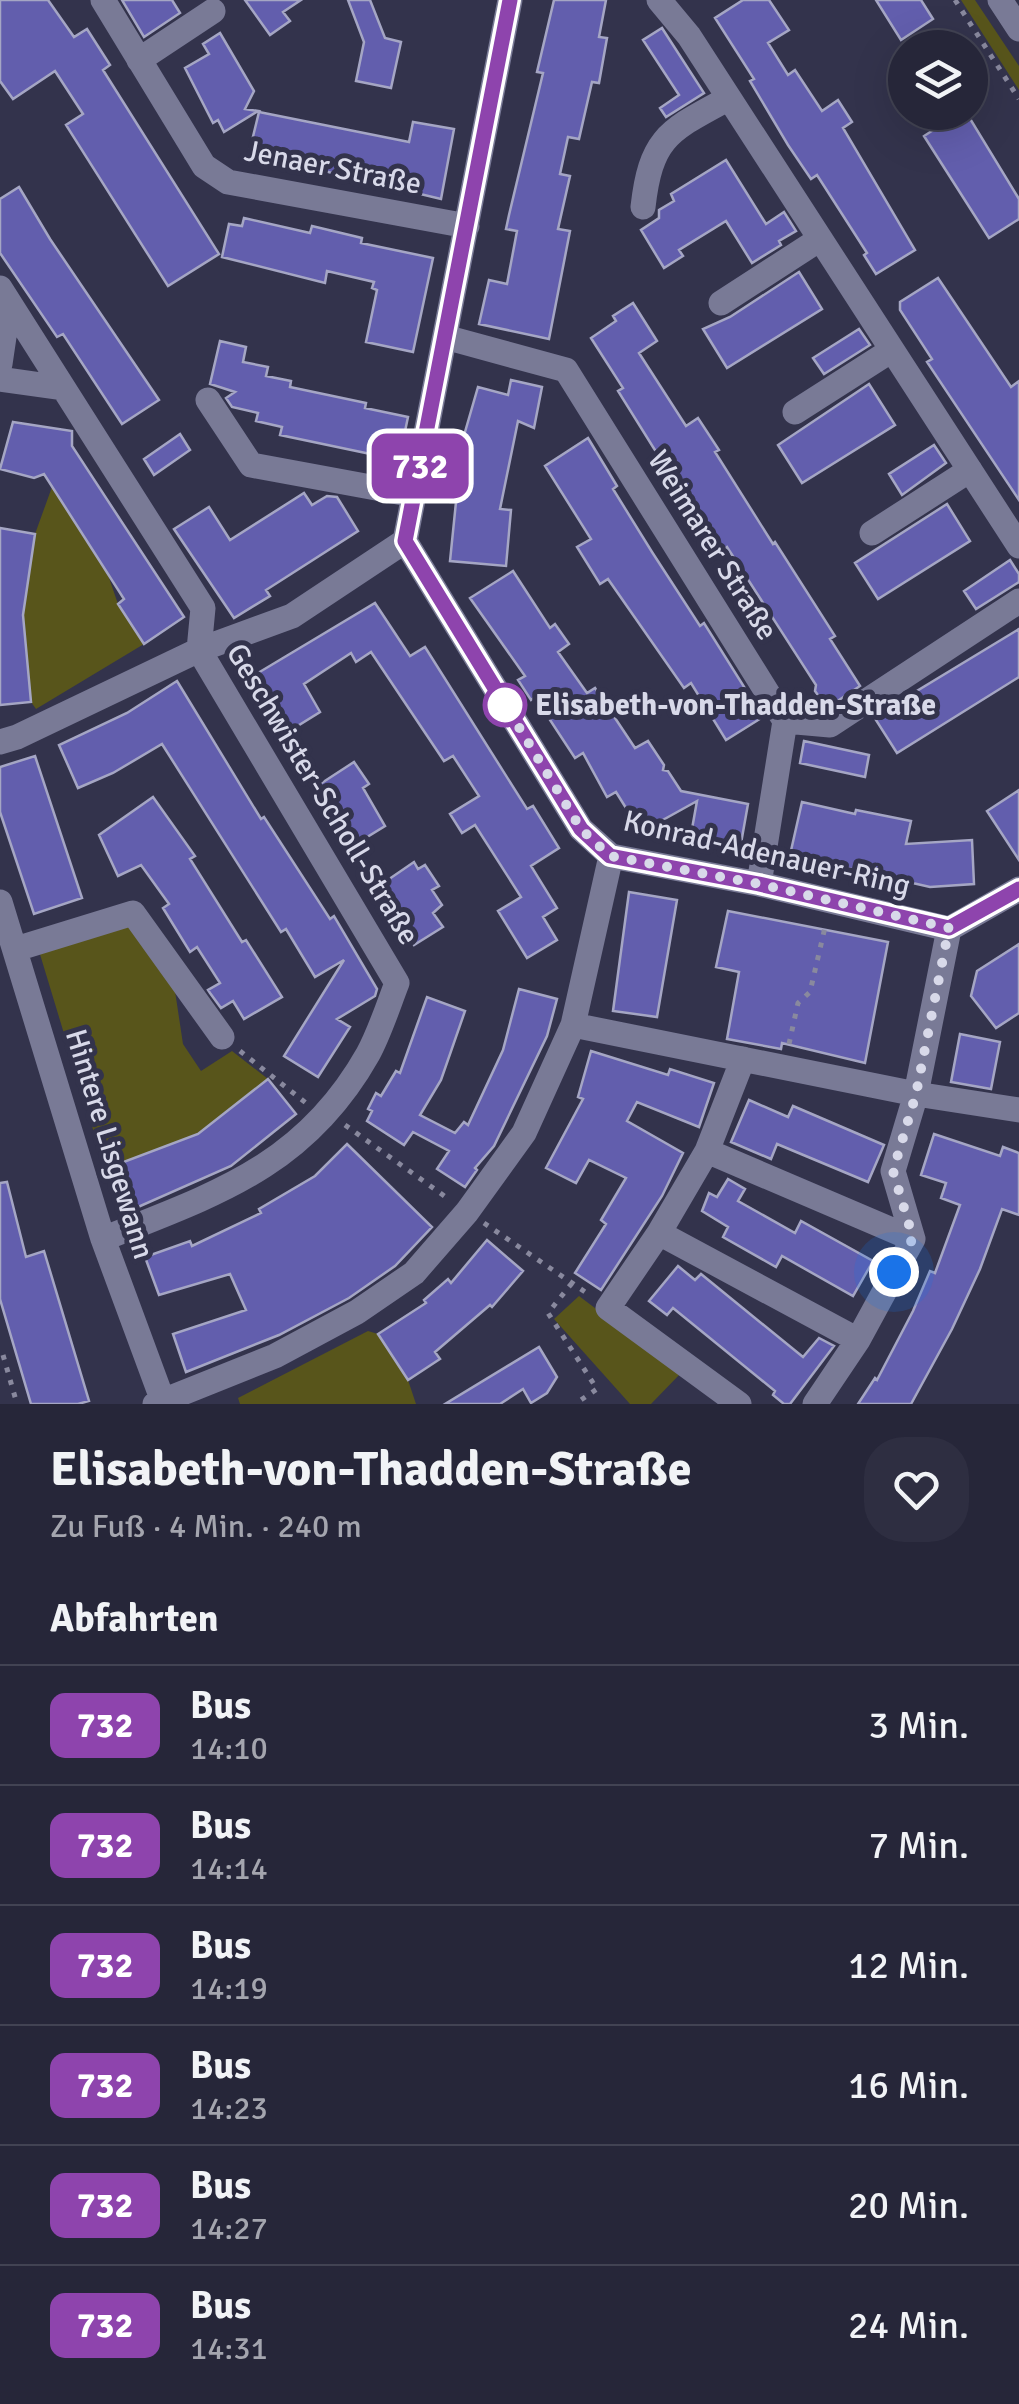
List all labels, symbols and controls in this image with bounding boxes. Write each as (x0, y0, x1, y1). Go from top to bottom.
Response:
map controls (888, 30, 988, 130)
button: layers (888, 30, 988, 130)
street label: Jenaer Straße (241, 132, 425, 203)
line badge: 732 (362, 434, 478, 498)
street label: Weimarer Straße (639, 444, 786, 647)
text: 732 (392, 445, 448, 488)
street label: Geschwister-Scholl-Straße (218, 637, 427, 952)
marker: Elisabeth-von-Thadden-Straße (484, 684, 526, 726)
place label: Elisabeth-von-Thadden-Straße (535, 687, 936, 724)
street label: Konrad-Adenauer-Ring (620, 802, 914, 905)
street label: Hintere Lisgewann (57, 1025, 162, 1263)
your location (869, 1247, 919, 1297)
button: heart (864, 1437, 969, 1542)
text: Elisabeth-von-Thadden-Straße (50, 1440, 692, 1499)
text: Zu Fuß · 4 Min. · 240 m (50, 1507, 362, 1546)
text: Abfahrten (50, 1595, 219, 1642)
text: Bus (190, 1682, 251, 1729)
text: 3 Min. (868, 1702, 969, 1749)
text: 732 (77, 1704, 133, 1747)
text: 14:10 (190, 1729, 268, 1768)
text: Bus (190, 1802, 251, 1849)
text: 7 Min. (868, 1822, 969, 1869)
text: 732 (77, 1824, 133, 1867)
text: 14:14 (190, 1849, 268, 1888)
text: Bus (190, 1922, 251, 1969)
text: 12 Min. (848, 1942, 969, 1989)
text: 732 (77, 1944, 133, 1987)
text: 14:19 (190, 1969, 268, 2008)
text: Bus (190, 2042, 251, 2089)
text: 16 Min. (848, 2062, 969, 2109)
text: 732 (77, 2064, 133, 2107)
text: 14:23 (190, 2089, 268, 2128)
text: Bus (190, 2162, 251, 2209)
text: 20 Min. (848, 2182, 969, 2229)
text: 732 (77, 2184, 133, 2227)
text: 14:27 (190, 2209, 268, 2248)
text: Bus (190, 2282, 251, 2329)
text: 24 Min. (848, 2302, 969, 2349)
text: 732 (77, 2304, 133, 2347)
text: 14:31 (190, 2329, 268, 2368)

